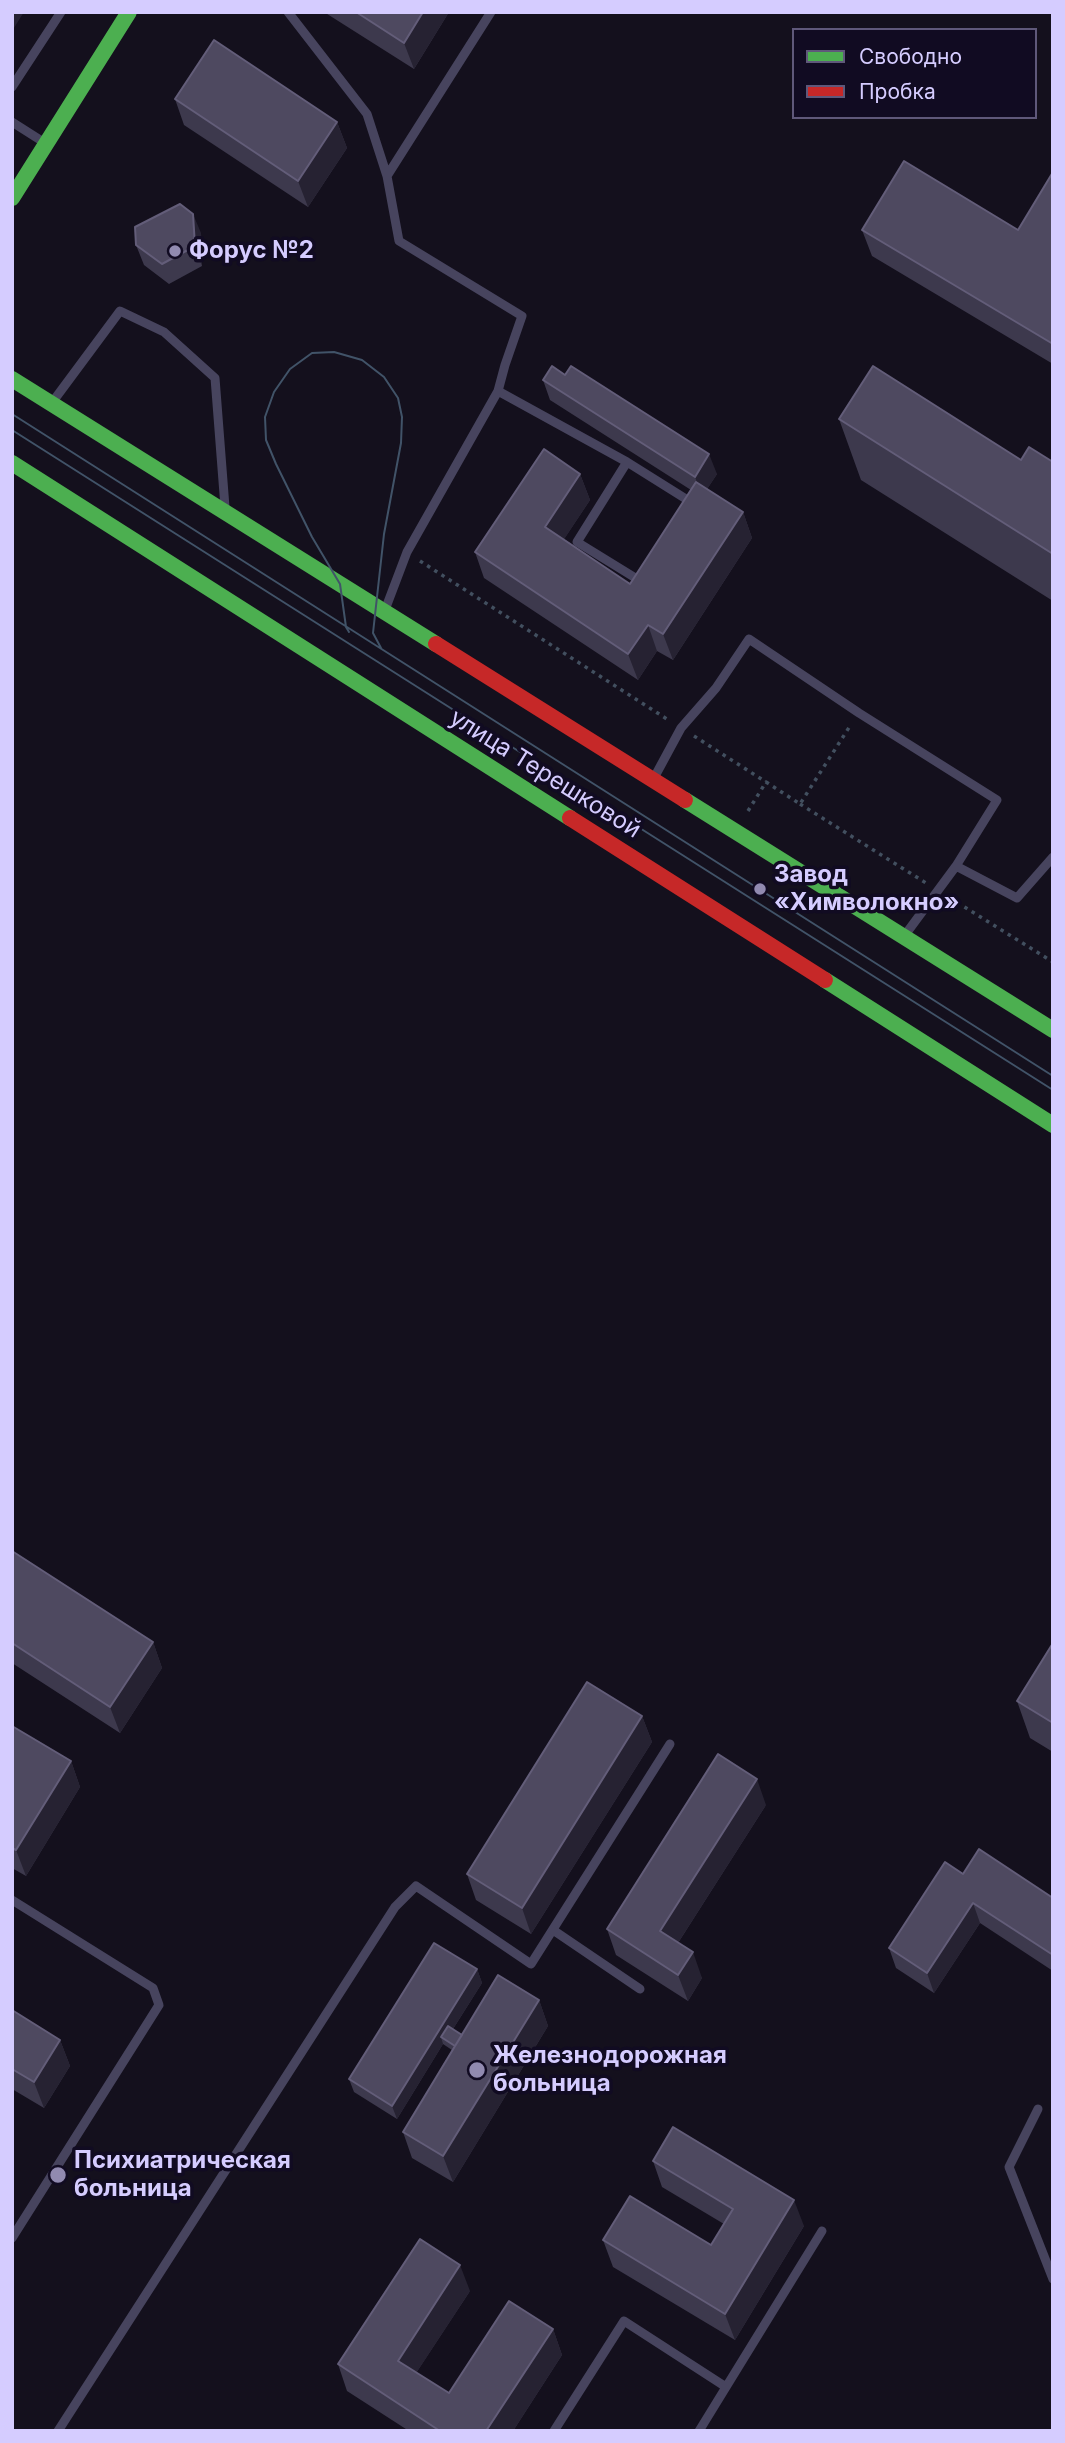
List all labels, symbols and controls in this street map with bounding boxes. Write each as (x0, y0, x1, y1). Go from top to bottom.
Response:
legend (792, 28, 1037, 119)
text: Свободно (859, 44, 962, 69)
text: Пробка (859, 79, 936, 104)
place label: Форус №2 (189, 237, 314, 265)
marker: Форус №2 (167, 243, 183, 259)
street label: улица Терешковой (444, 704, 646, 844)
place label: Завод «Химволокно» (774, 861, 959, 917)
marker: Завод «Химволокно» (752, 881, 768, 897)
place label: Железнодорожная больница (493, 2042, 727, 2098)
marker: Железнодорожная больница (467, 2060, 487, 2080)
place label: Психиатрическая больница (74, 2147, 291, 2203)
marker: Психиатрическая больница (48, 2165, 68, 2185)

